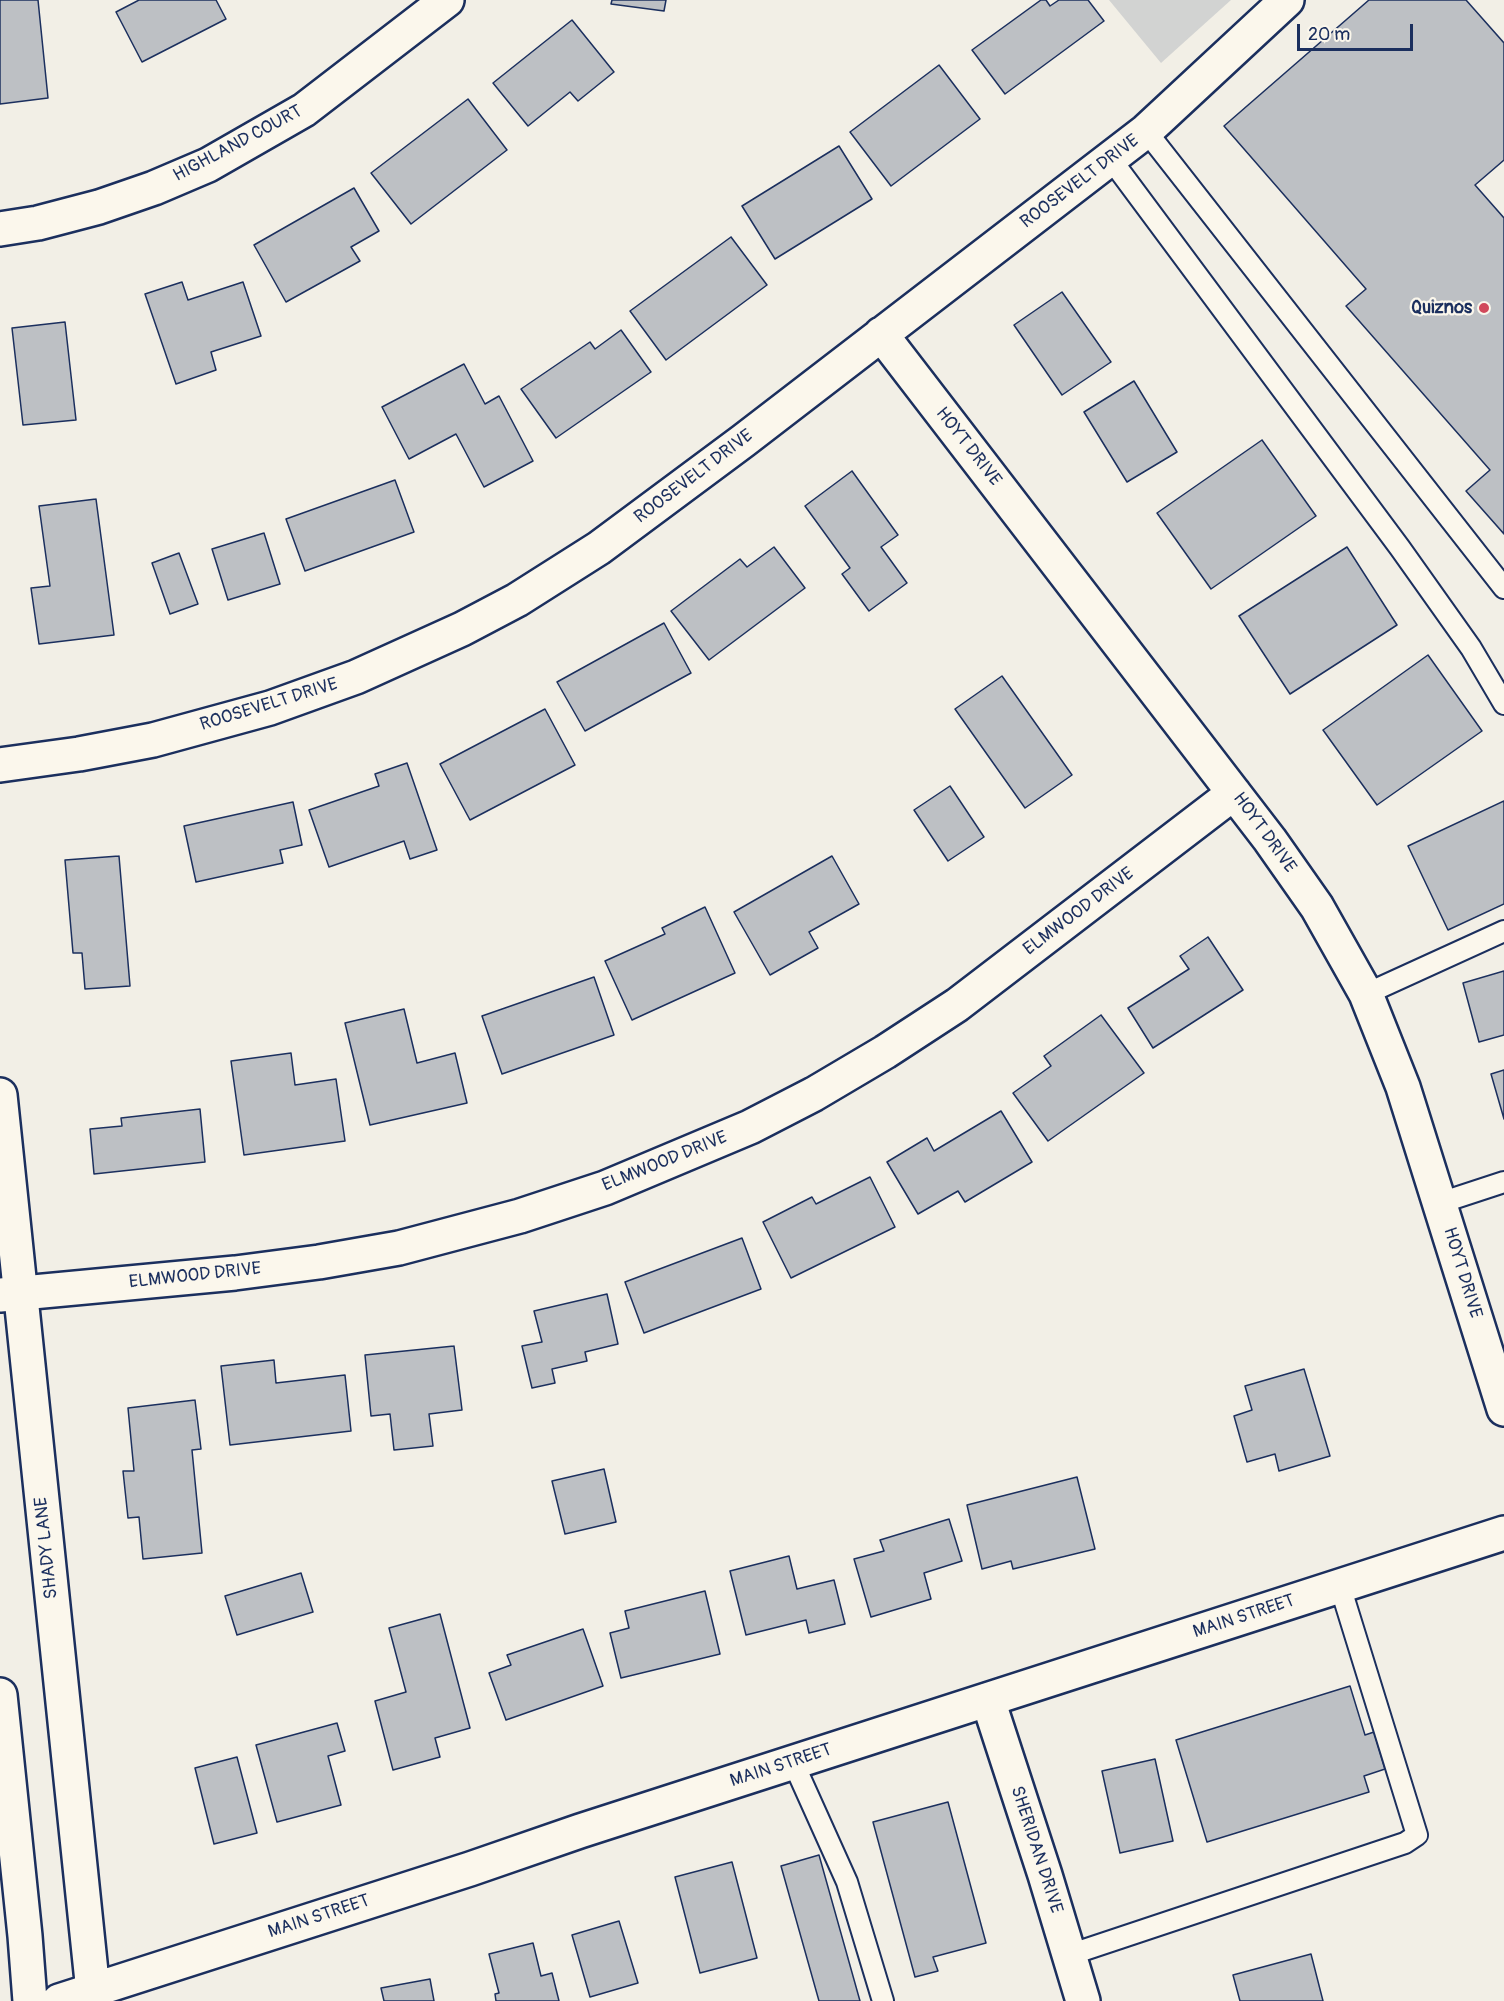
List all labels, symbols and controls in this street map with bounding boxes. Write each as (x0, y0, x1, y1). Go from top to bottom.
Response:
scale bar (1300, 12, 1416, 50)
text: 20 m (1308, 23, 1350, 46)
street label: HIGHLAND COURT (170, 101, 306, 187)
street label: ROOSEVELT DRIVE (1016, 130, 1144, 234)
place label: Quiznos (1411, 297, 1472, 319)
marker: Quiznos (1477, 301, 1491, 315)
street label: HOYT DRIVE (931, 403, 1005, 491)
street label: ROOSEVELT DRIVE (630, 425, 758, 529)
street label: ROOSEVELT DRIVE (198, 674, 340, 736)
street label: HOYT DRIVE (1228, 789, 1300, 877)
street label: ELMWOOD DRIVE (1019, 863, 1139, 961)
street label: ELMWOOD DRIVE (599, 1127, 731, 1197)
street label: HOYT DRIVE (1438, 1225, 1486, 1321)
street label: ELMWOOD DRIVE (128, 1258, 262, 1294)
street label: SHADY LANE (31, 1496, 63, 1600)
street label: MAIN STREET (1191, 1590, 1297, 1644)
street label: MAIN STREET (728, 1739, 834, 1793)
street label: SHERIDAN DRIVE (1005, 1784, 1067, 1916)
street label: MAIN STREET (266, 1890, 372, 1944)

